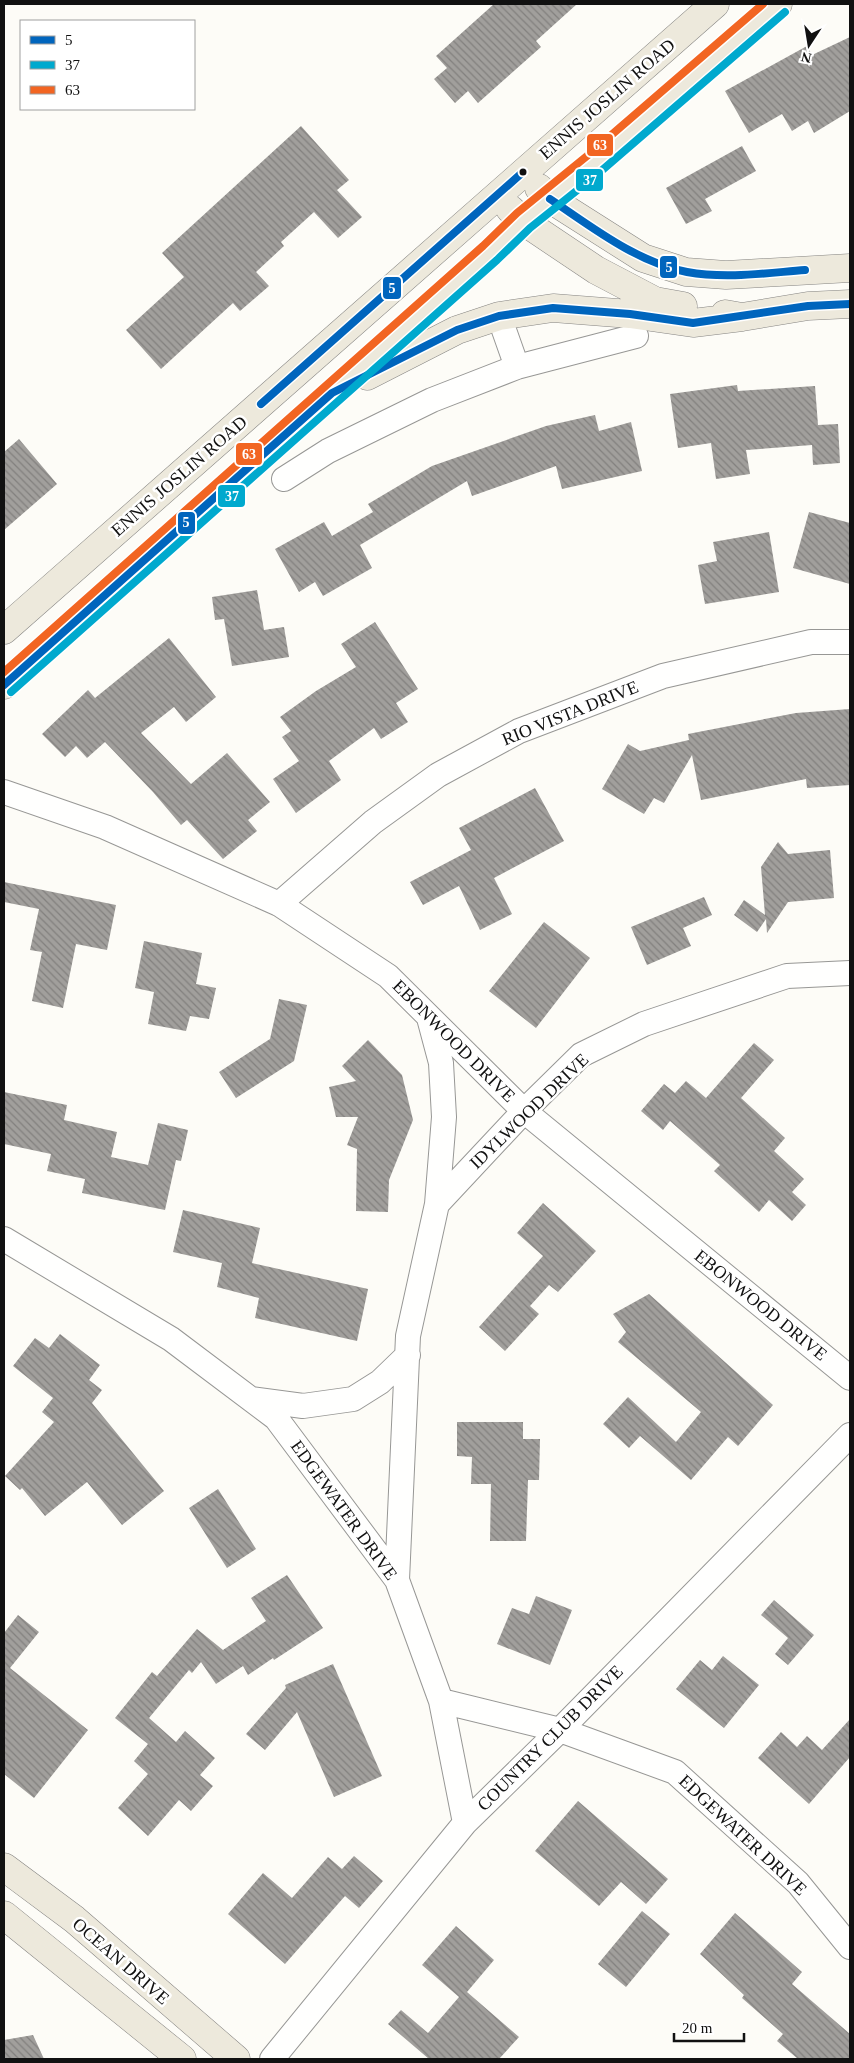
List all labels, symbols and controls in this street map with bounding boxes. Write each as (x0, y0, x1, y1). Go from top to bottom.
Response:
legend (20, 20, 195, 110)
north arrow (784, 20, 834, 70)
text: 5 (65, 32, 73, 48)
street label: ENNIS JOSLIN ROAD (535, 35, 679, 163)
text: N (800, 49, 813, 66)
text: 37 (65, 57, 81, 73)
text: 63 (65, 82, 80, 98)
line badge: 63 (586, 133, 614, 157)
text: 63 (593, 138, 607, 153)
unlabelled marker (518, 167, 528, 177)
line badge: 37 (575, 168, 604, 192)
text: 37 (583, 173, 597, 188)
line badge: 5 (659, 255, 678, 279)
text: 5 (666, 260, 673, 275)
line badge: 5 (382, 276, 402, 300)
text: 5 (389, 281, 396, 296)
street label: ENNIS JOSLIN ROAD (107, 412, 251, 540)
line badge: 63 (235, 442, 263, 466)
text: 63 (242, 447, 256, 462)
line badge: 37 (217, 484, 246, 508)
text: 37 (225, 489, 239, 504)
line badge: 5 (177, 511, 196, 535)
text: 5 (183, 515, 190, 530)
street label: RIO VISTA DRIVE (499, 677, 641, 749)
street label: EBONWOOD DRIVE (389, 976, 519, 1106)
street label: IDYLWOOD DRIVE (466, 1049, 592, 1173)
street label: EBONWOOD DRIVE (691, 1245, 831, 1365)
street label: EDGEWATER DRIVE (287, 1436, 401, 1584)
street label: COUNTRY CLUB DRIVE (473, 1661, 627, 1815)
street label: EDGEWATER DRIVE (675, 1771, 811, 1899)
street label: OCEAN DRIVE (69, 1914, 173, 2008)
scale bar (674, 2010, 744, 2042)
text: 20 m (682, 2020, 713, 2036)

